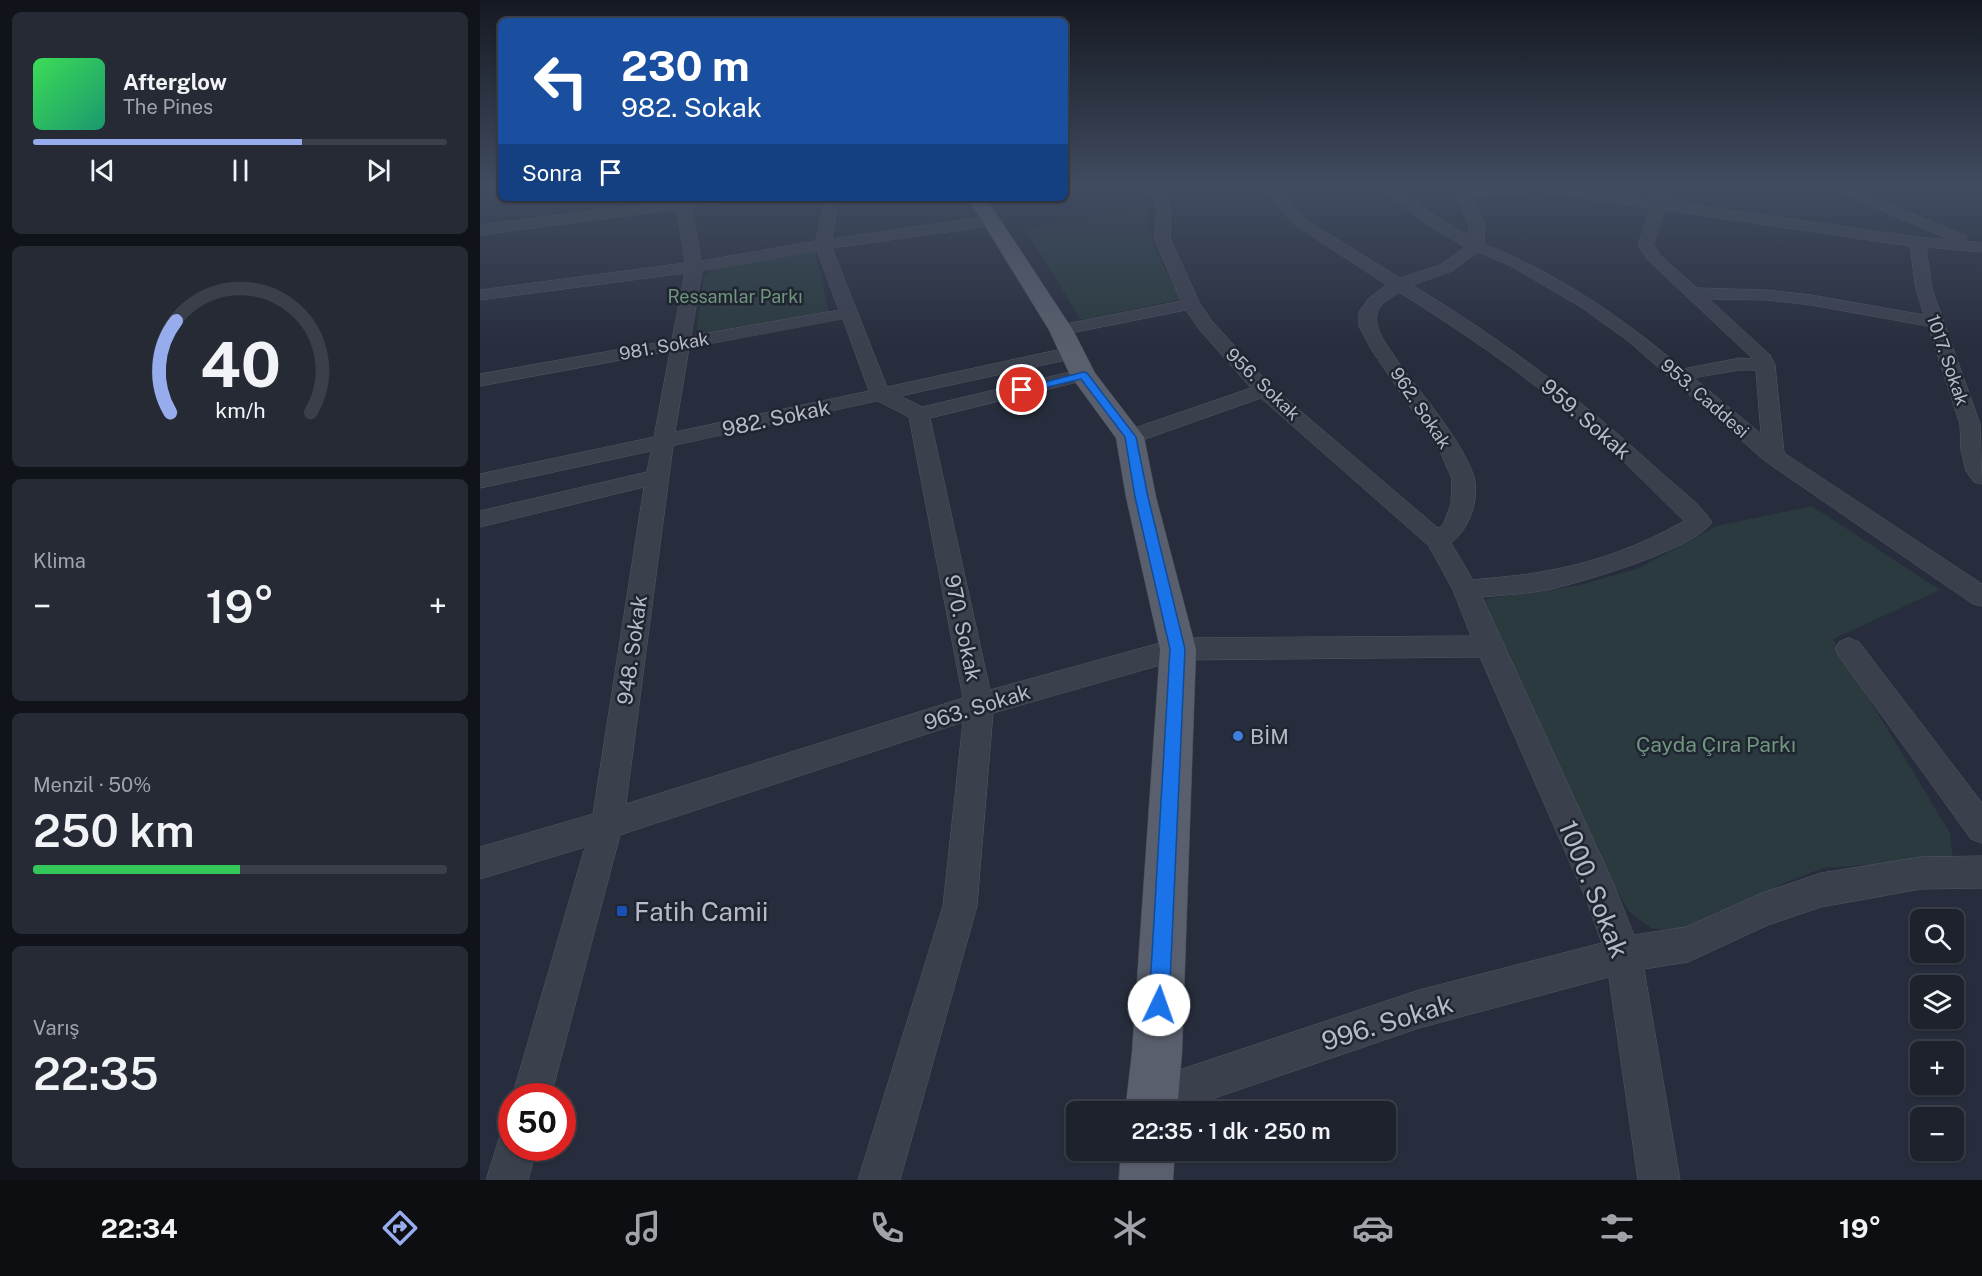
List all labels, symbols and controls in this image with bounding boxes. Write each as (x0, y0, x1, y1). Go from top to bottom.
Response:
text: 230 m (621, 41, 750, 90)
icon: left (522, 42, 600, 120)
text: Afterglow (123, 69, 227, 95)
text: 982. Sokak (621, 91, 762, 123)
text: The Pines (123, 95, 213, 119)
icon: previous (86, 154, 119, 187)
icon: pause (224, 154, 257, 187)
icon: next (362, 154, 395, 187)
icon: arrive (594, 156, 627, 189)
text: Sonra (522, 160, 582, 186)
park label: Ressamlar Parkı (667, 286, 803, 307)
street label: 1017. Sokak (1923, 312, 1973, 408)
street label: 981. Sokak (618, 328, 710, 364)
text: 40 (199, 329, 281, 402)
street label: 956. Sokak (1222, 344, 1304, 424)
street label: 953. Caddesi (1657, 354, 1753, 442)
street label: 962. Sokak (1386, 363, 1456, 453)
pin (996, 364, 1047, 415)
icon: arrive (1005, 373, 1038, 406)
street label: 959. Sokak (1536, 373, 1636, 465)
street label: 982. Sokak (720, 394, 832, 442)
text: km/h (215, 399, 265, 424)
text: Klima (33, 549, 86, 573)
street label: 970. Sokak (940, 572, 987, 684)
text: 19° (206, 580, 274, 633)
text: − (33, 587, 51, 625)
text: + (429, 587, 447, 625)
street label: 948. Sokak (612, 593, 652, 706)
street label: 963. Sokak (921, 679, 1033, 735)
place label: BİM (1250, 724, 1289, 749)
marker: BİM (1231, 729, 1245, 743)
park label: Çayda Çıra Parkı (1636, 732, 1796, 757)
text: Menzil · 50% (33, 773, 151, 797)
text: 250 km (33, 804, 195, 857)
street label: 1000. Sokak (1552, 816, 1636, 962)
place label: Fatih Camii (634, 896, 768, 927)
marker: Fatih Camii (615, 904, 629, 918)
map controls (1910, 909, 1964, 1161)
button: search (1910, 909, 1964, 963)
position arrow (1127, 973, 1191, 1037)
button: layers (1910, 975, 1964, 1029)
street label: 996. Sokak (1318, 987, 1456, 1057)
text: Varış (33, 1016, 79, 1040)
button: + (1910, 1041, 1964, 1095)
text: 22:35 (33, 1047, 159, 1100)
speed limit sign: 50 (498, 1083, 576, 1161)
button: − (1910, 1107, 1964, 1161)
text: 22:35 · 1 dk · 250 m (1131, 1118, 1331, 1144)
icon: directions (379, 1207, 421, 1249)
icon: music (622, 1207, 664, 1249)
icon: phone (866, 1207, 908, 1249)
icon: climate (1109, 1207, 1151, 1249)
icon: car (1352, 1207, 1394, 1249)
icon: filters (1596, 1207, 1638, 1249)
text: 22:34 (101, 1212, 178, 1244)
text: 19° (1839, 1212, 1881, 1244)

